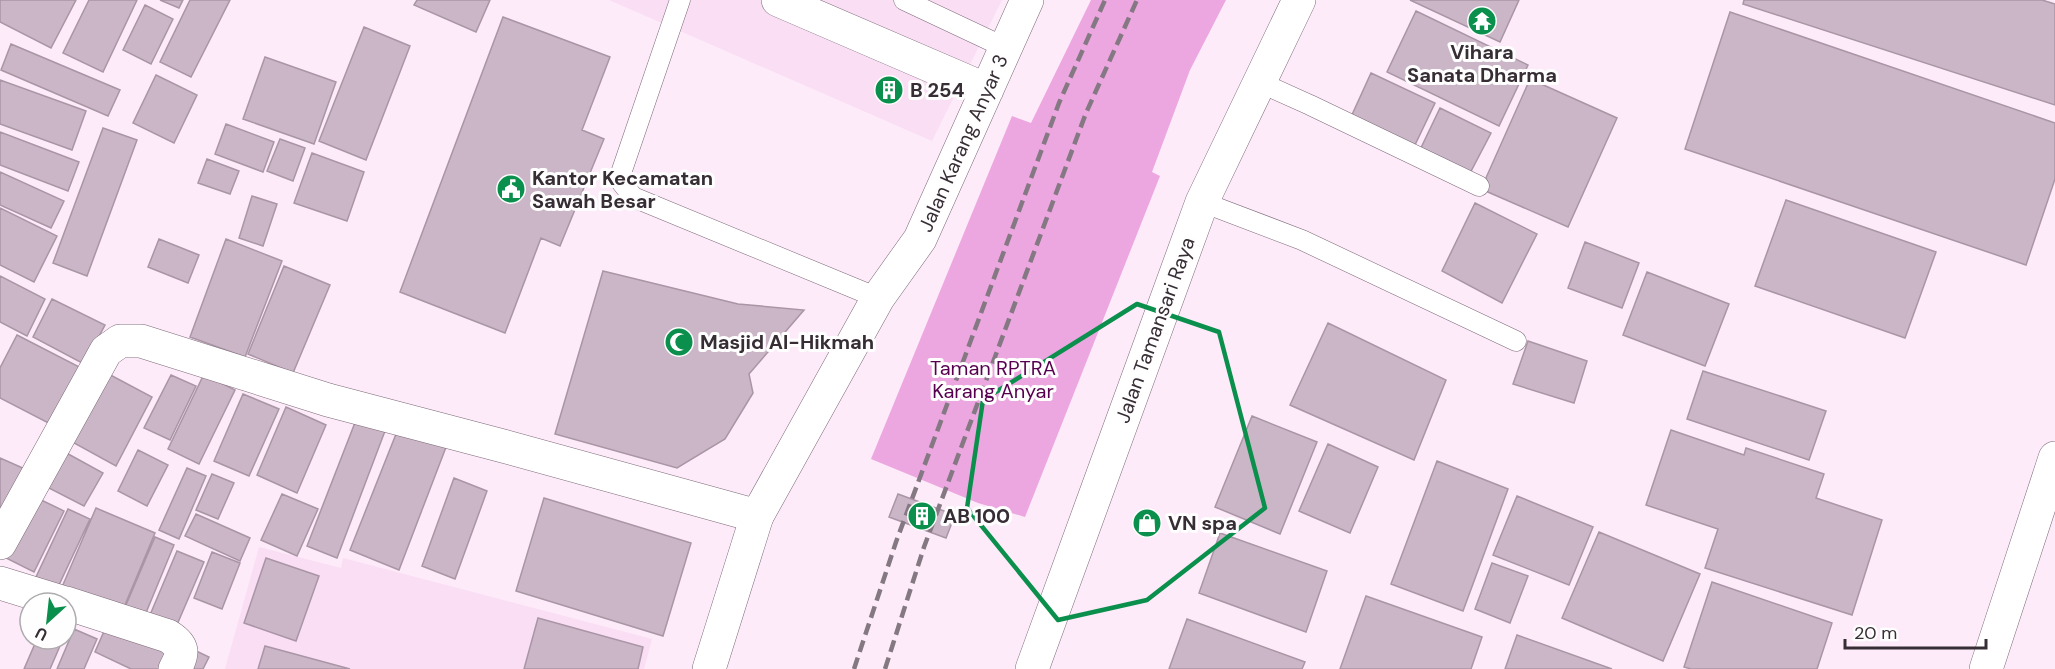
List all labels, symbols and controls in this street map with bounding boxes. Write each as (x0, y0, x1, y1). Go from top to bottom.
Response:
temple icon: Vihara Sanata Dharma (1466, 5, 1498, 37)
place label: Vihara Sanata Dharma (1407, 39, 1557, 88)
street label: Jalan Karang Anyar 3 (912, 50, 1014, 236)
building icon: B 254 (873, 74, 905, 106)
place label: B 254 (910, 77, 964, 103)
place label: Kantor Kecamatan Sawah Besar (532, 165, 713, 214)
public building icon: Kantor Kecamatan Sawah Besar (495, 173, 527, 205)
street label: Jalan Tamansari Raya (1109, 234, 1201, 426)
mosque icon: Masjid Al-Hikmah (663, 326, 695, 358)
place label: Masjid Al-Hikmah (700, 329, 874, 355)
park label: Taman RPTRA Karang Anyar (930, 355, 1056, 404)
building icon: AB 100 (906, 500, 938, 532)
place label: AB 100 (943, 503, 1010, 529)
shop icon: VN spa (1131, 507, 1163, 539)
place label: VN spa (1168, 510, 1237, 536)
north arrow (18, 591, 78, 651)
scale bar (1845, 612, 1986, 650)
text: 20 m (1854, 621, 1897, 645)
text: U (32, 622, 51, 646)

